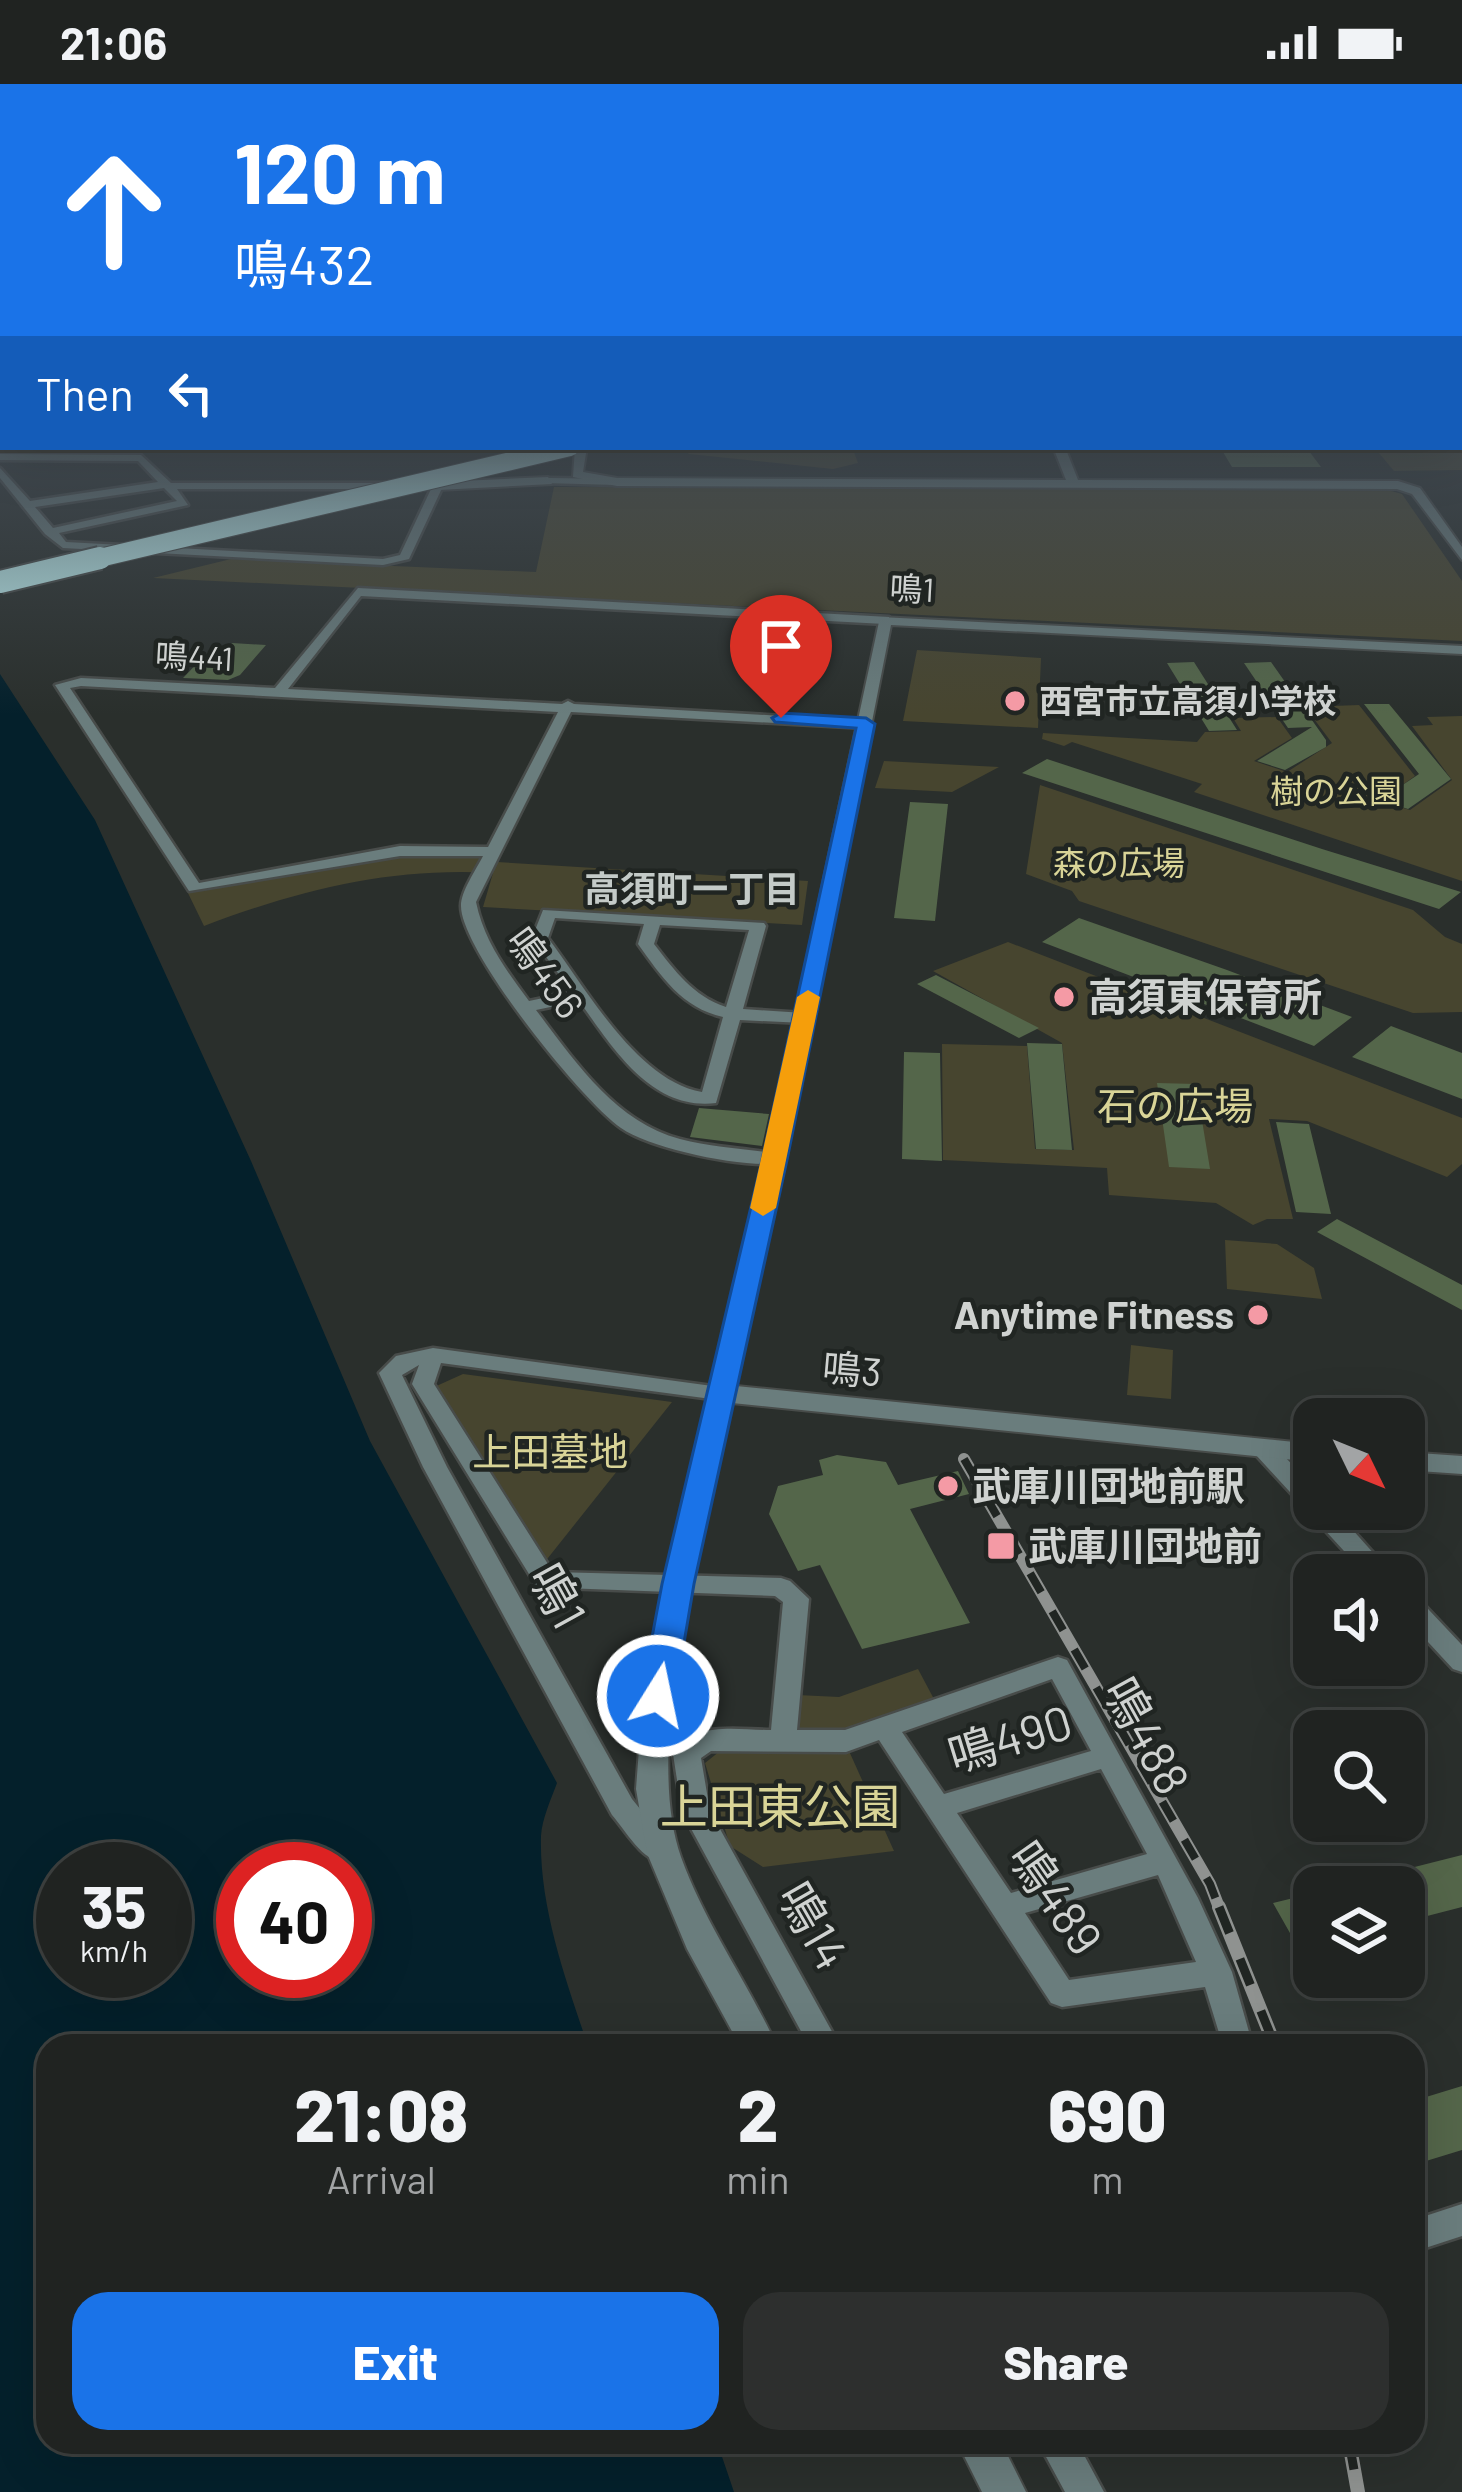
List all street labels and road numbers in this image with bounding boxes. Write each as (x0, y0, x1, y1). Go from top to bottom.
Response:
street label: 鳴1 (889, 567, 935, 609)
street label: 鳴441 (154, 634, 234, 678)
street label: 鳴456 (498, 918, 595, 1027)
street label: 鳴3 (821, 1343, 884, 1394)
street label: 鳴1 (518, 1553, 600, 1637)
street label: 鳴488 (1092, 1667, 1203, 1804)
street label: 鳴490 (940, 1691, 1078, 1783)
street label: 鳴489 (997, 1829, 1116, 1964)
street label: 鳴14 (767, 1871, 863, 1979)

